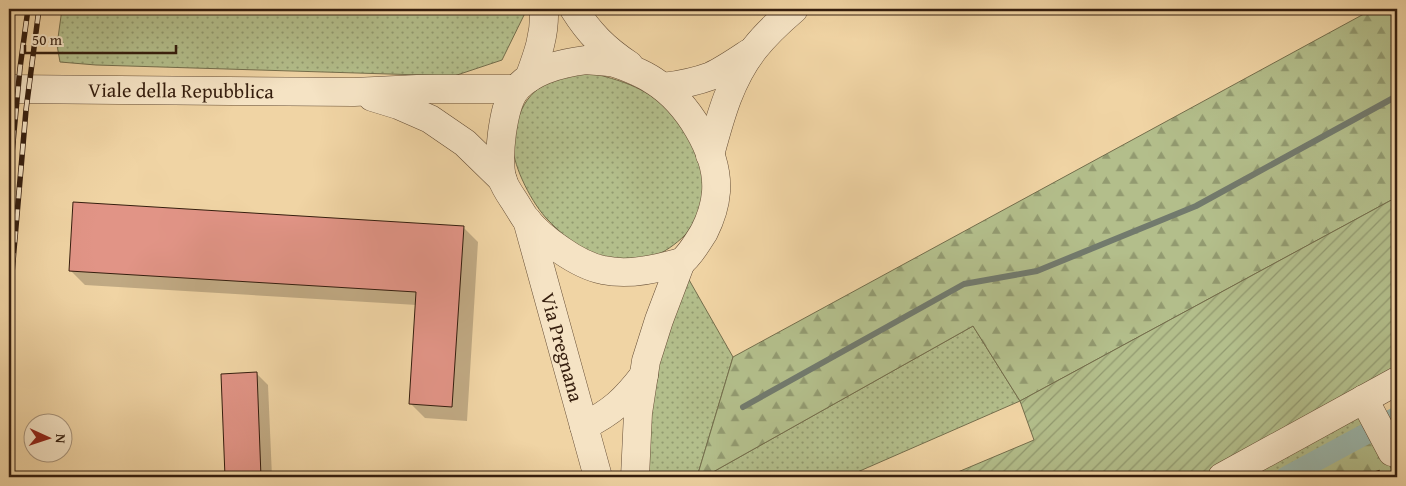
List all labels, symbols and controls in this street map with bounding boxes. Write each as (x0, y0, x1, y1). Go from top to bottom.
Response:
scale bar (25, 22, 176, 54)
text: 50 m (32, 29, 63, 50)
street label: Viale della Repubblica (88, 75, 274, 105)
street label: Via Pregnana (534, 289, 592, 405)
north arrow (22, 414, 72, 464)
text: N (51, 433, 71, 445)

